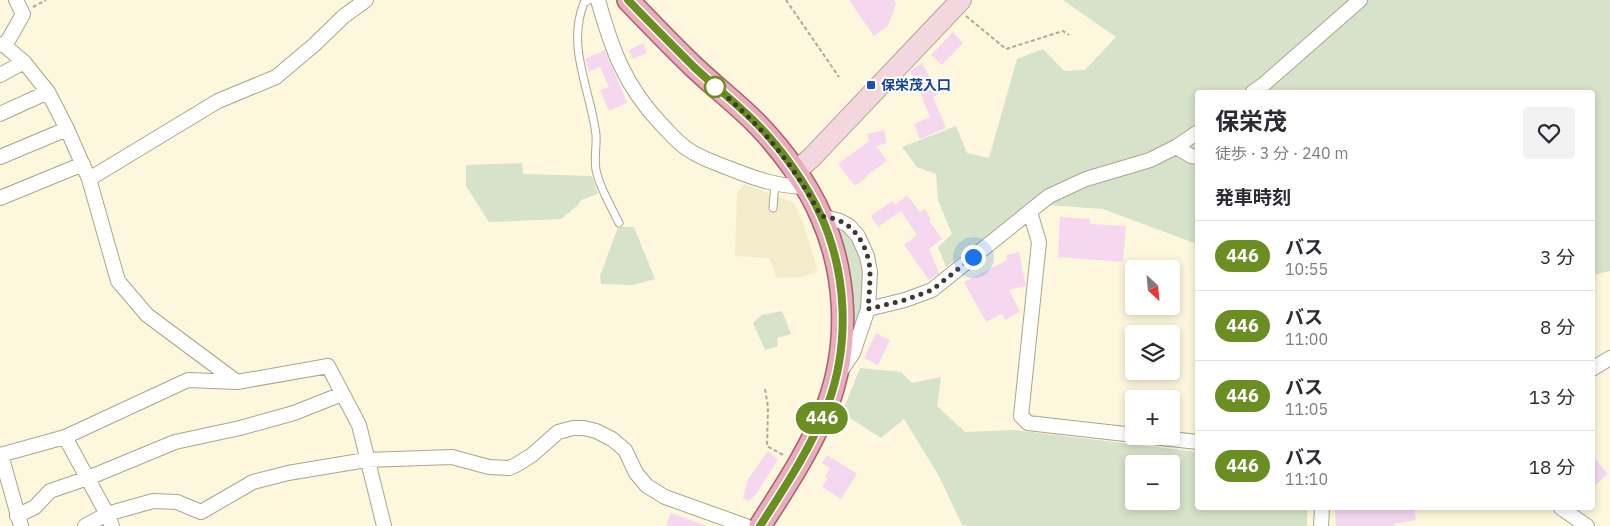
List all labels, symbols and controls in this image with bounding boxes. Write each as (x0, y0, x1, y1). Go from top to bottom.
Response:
unlabelled marker (704, 76, 726, 98)
place label: 保栄茂入口 (881, 76, 951, 94)
marker: 保栄茂入口 (865, 79, 877, 91)
text: 保栄茂 (1215, 105, 1287, 137)
button: heart (1523, 107, 1575, 159)
text: 徒歩 · 3 分 · 240 m (1215, 143, 1348, 163)
text: 発車時刻 (1215, 185, 1291, 209)
text: バス (1285, 235, 1323, 259)
text: 446 (1226, 244, 1259, 267)
your location (961, 245, 986, 270)
text: 3 分 (1540, 245, 1575, 269)
text: 10:55 (1285, 259, 1328, 279)
north arrow (1125, 260, 1180, 315)
map controls (1125, 260, 1180, 510)
text: バス (1285, 305, 1323, 329)
text: 446 (1226, 314, 1259, 337)
text: 8 分 (1540, 315, 1575, 339)
button: layers (1125, 325, 1180, 380)
text: 11:00 (1285, 329, 1328, 349)
text: バス (1285, 375, 1323, 399)
text: 446 (1226, 384, 1259, 407)
text: 13 分 (1529, 385, 1575, 409)
button: + (1125, 390, 1180, 445)
text: 11:05 (1285, 399, 1328, 419)
line badge: 446 (793, 402, 851, 434)
text: 446 (806, 406, 838, 429)
text: バス (1285, 445, 1323, 469)
text: 446 (1226, 454, 1259, 477)
button: − (1125, 455, 1180, 510)
text: 18 分 (1529, 455, 1575, 479)
text: 11:10 (1285, 469, 1328, 489)

